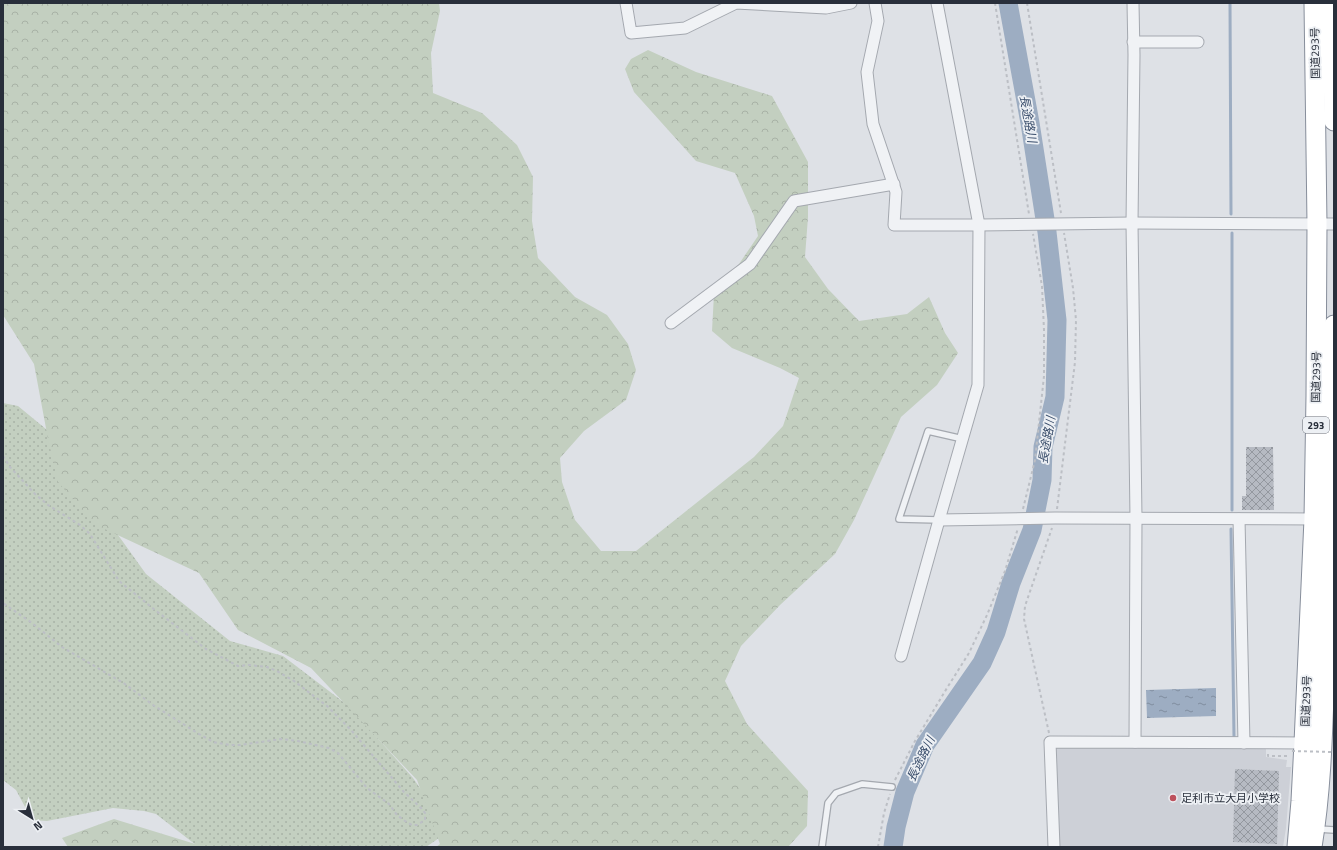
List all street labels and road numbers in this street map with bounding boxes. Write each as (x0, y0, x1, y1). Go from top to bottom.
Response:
street label: 国道293号 (1307, 27, 1323, 79)
street label: 国道293号 (1308, 351, 1324, 403)
road number: 293 (1303, 417, 1329, 433)
street label: 国道293号 (1297, 675, 1315, 727)

